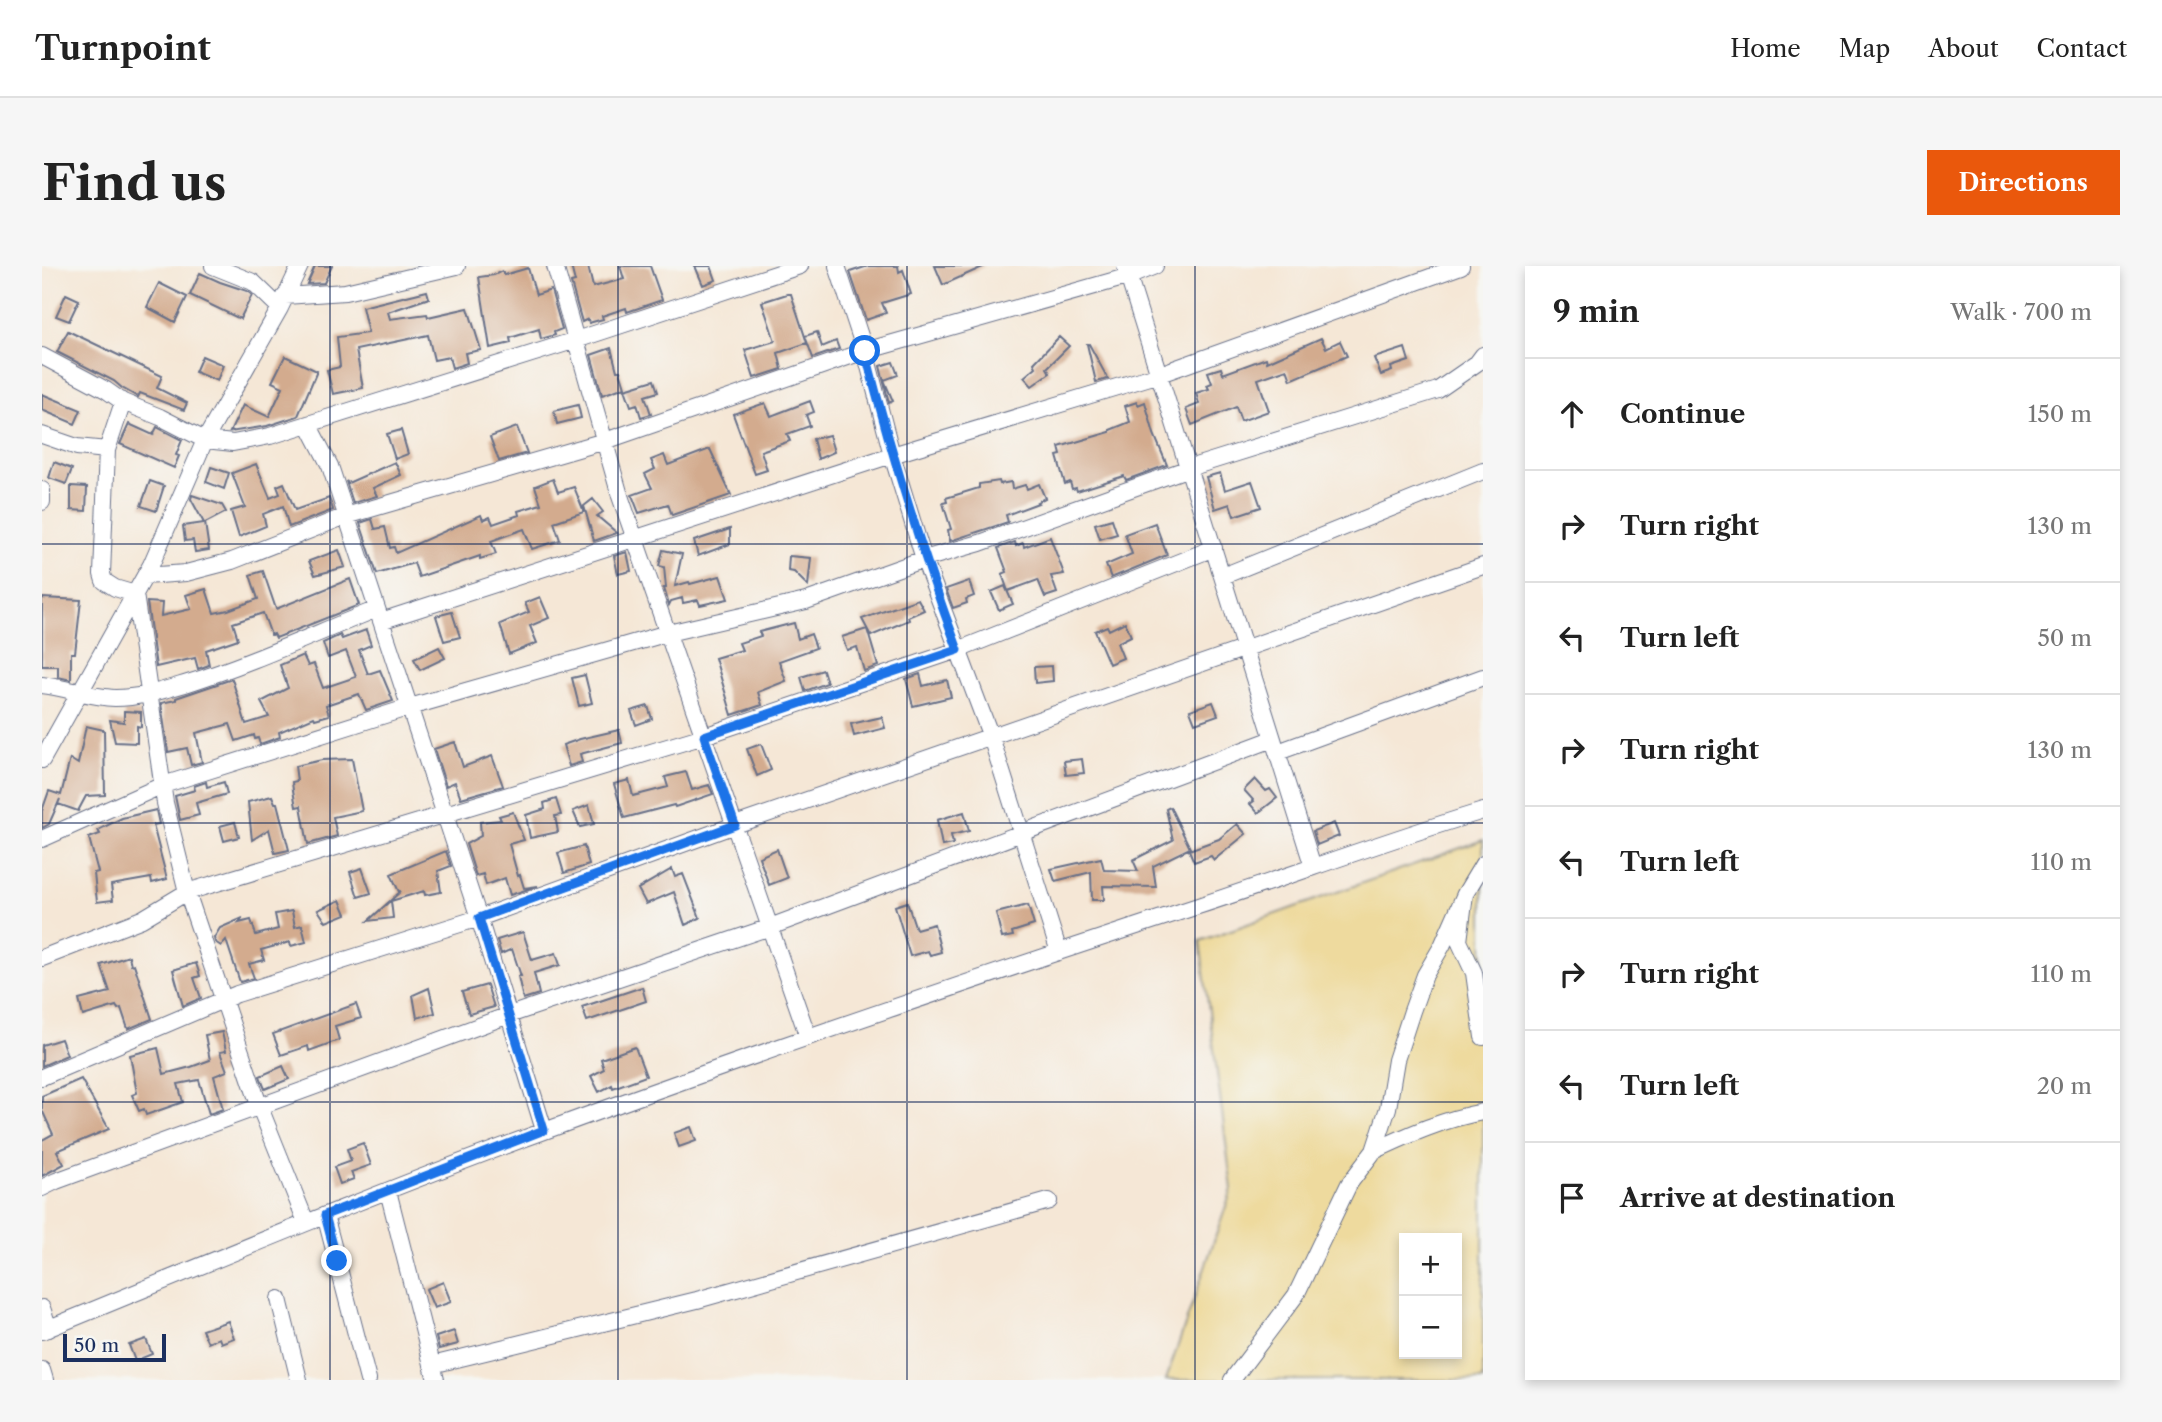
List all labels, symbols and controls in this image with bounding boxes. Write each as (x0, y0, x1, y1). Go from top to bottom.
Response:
text: Turnpoint (35, 28, 211, 69)
text: Home (1730, 34, 1801, 63)
text: Map (1839, 34, 1890, 63)
text: About (1928, 34, 1999, 63)
text: Contact (2037, 34, 2127, 63)
button: Directions (1927, 150, 2120, 215)
text: Find us (42, 152, 226, 213)
text: 9 min (1553, 293, 1640, 330)
text: Walk · 700 m (1950, 298, 2092, 326)
route start (849, 335, 880, 366)
icon: ahead (1553, 395, 1591, 433)
text: Continue (1620, 398, 1745, 430)
text: 150 m (2028, 400, 2092, 428)
icon: right (1553, 507, 1591, 545)
text: Turn right (1620, 510, 1759, 542)
text: 130 m (2028, 512, 2092, 540)
icon: left (1553, 619, 1591, 657)
text: Turn left (1620, 622, 1739, 654)
text: 50 m (2037, 624, 2092, 652)
icon: right (1553, 731, 1591, 769)
text: Turn right (1620, 734, 1759, 766)
text: 130 m (2028, 736, 2092, 764)
icon: left (1553, 843, 1591, 881)
text: Turn left (1620, 846, 1739, 878)
text: 110 m (2031, 848, 2092, 876)
icon: right (1553, 955, 1591, 993)
text: Turn right (1620, 958, 1759, 990)
text: 110 m (2031, 960, 2092, 988)
icon: left (1553, 1067, 1591, 1105)
text: Turn left (1620, 1070, 1739, 1102)
text: 20 m (2037, 1072, 2092, 1100)
icon: arrive (1553, 1179, 1591, 1217)
text: Arrive at destination (1620, 1182, 1895, 1214)
map controls (1399, 1233, 1462, 1359)
button: + (1399, 1233, 1462, 1296)
route end (321, 1245, 352, 1276)
button: − (1399, 1296, 1462, 1359)
scale bar (63, 1331, 166, 1363)
text: 50 m (74, 1334, 119, 1357)

